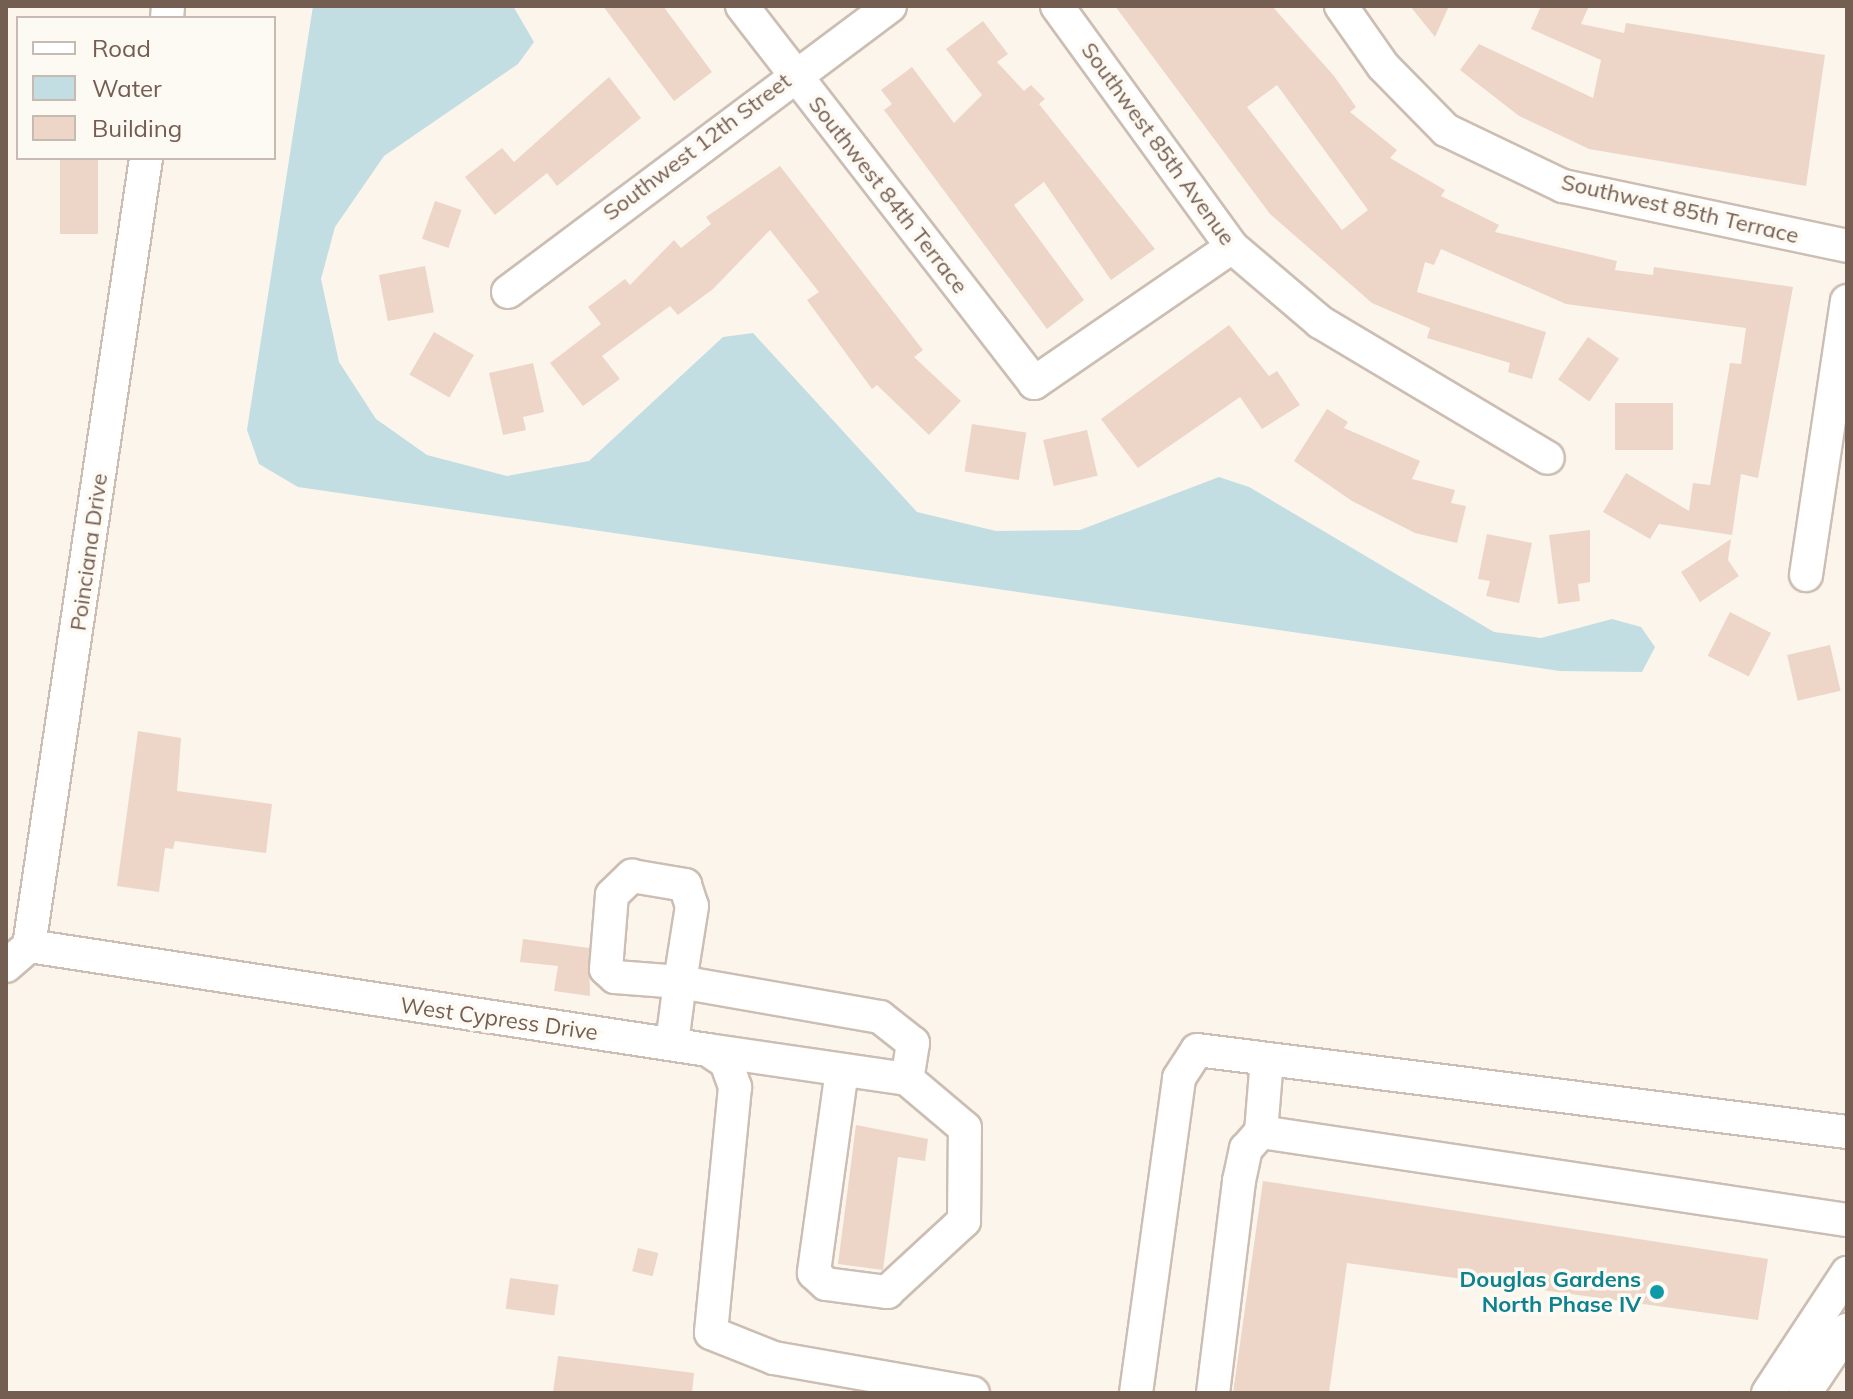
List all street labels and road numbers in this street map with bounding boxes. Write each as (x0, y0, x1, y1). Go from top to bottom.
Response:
street label: Southwest 85th Avenue (1076, 38, 1240, 250)
street label: Southwest 12th Street (598, 68, 796, 226)
street label: Southwest 84th Terrace (803, 91, 973, 299)
street label: Southwest 85th Terrace (1559, 169, 1801, 249)
street label: Poinciana Drive (65, 472, 113, 632)
street label: West Cypress Drive (398, 992, 600, 1046)

